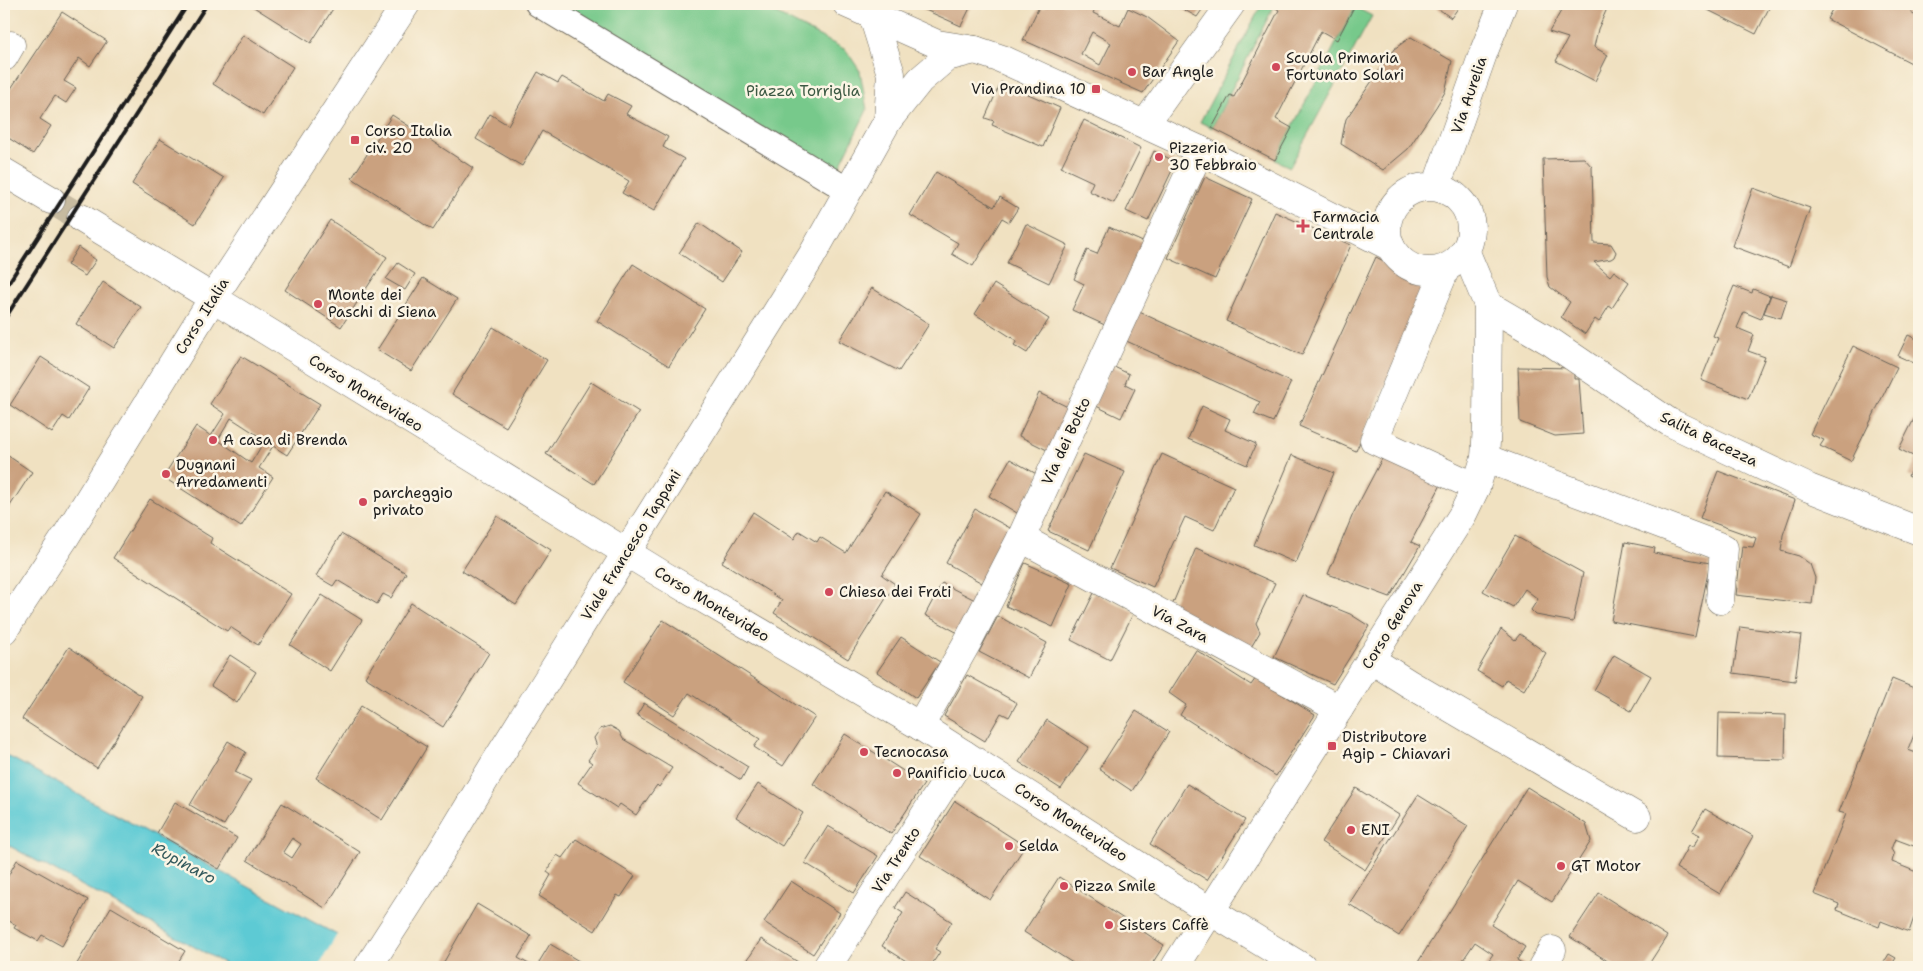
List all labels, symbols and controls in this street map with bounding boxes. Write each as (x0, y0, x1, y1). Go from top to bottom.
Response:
place label: Scuola Primaria Fortunato Solari (1286, 48, 1404, 85)
street label: Via Aurelia (1446, 53, 1492, 136)
marker: Scuola Primaria Fortunato Solari (1270, 61, 1282, 73)
place label: Bar Angle (1142, 62, 1214, 82)
marker: Bar Angle (1126, 66, 1138, 78)
place label: Via Prandina 10 (971, 79, 1086, 99)
park label: Piazza Torriglia (746, 81, 861, 101)
marker: Via Prandina 10 (1090, 83, 1102, 95)
place label: Corso Italia civ. 20 (365, 121, 452, 158)
marker: Corso Italia civ. 20 (349, 134, 361, 146)
place label: Pizzeria 30 Febbraio (1169, 138, 1257, 175)
marker: Pizzeria 30 Febbraio (1153, 151, 1165, 163)
place label: Farmacia Centrale (1313, 207, 1380, 244)
marker: Farmacia Centrale (1297, 220, 1309, 232)
street label: Corso Italia (171, 273, 234, 358)
place label: Monte dei Paschi di Siena (328, 285, 437, 322)
marker: Monte dei Paschi di Siena (312, 298, 324, 310)
street label: Corso Montevideo (305, 350, 427, 436)
street label: Via dei Botto (1037, 394, 1095, 488)
street label: Salita Bacezza (1657, 407, 1762, 472)
place label: A casa di Brenda (223, 430, 348, 450)
marker: A casa di Brenda (207, 434, 219, 446)
place label: Dugnani Arredamenti (176, 455, 268, 492)
street label: Viale Francesco Tappani (576, 466, 686, 624)
marker: Dugnani Arredamenti (160, 468, 172, 480)
place label: parcheggio privato (373, 483, 453, 520)
marker: parcheggio privato (357, 496, 369, 508)
street label: Corso Montevideo (651, 562, 773, 646)
street label: Corso Genova (1357, 577, 1427, 673)
place label: Chiesa dei Frati (839, 582, 952, 602)
marker: Chiesa dei Frati (823, 586, 835, 598)
street label: Via Zara (1148, 601, 1213, 648)
place label: Distributore Agip - Chiavari (1342, 727, 1451, 764)
marker: Distributore Agip - Chiavari (1326, 740, 1338, 752)
place label: Tecnocasa (874, 742, 949, 762)
marker: Tecnocasa (858, 746, 870, 758)
place label: Panificio Luca (907, 763, 1006, 783)
marker: Panificio Luca (891, 767, 903, 779)
street label: Corso Montevideo (1011, 778, 1131, 866)
place label: ENI (1361, 820, 1390, 840)
street label: Via Trento (867, 823, 925, 897)
marker: ENI (1345, 824, 1357, 836)
place label: Selda (1019, 836, 1059, 856)
water label: Rupinaro (148, 837, 220, 889)
marker: Selda (1003, 840, 1015, 852)
place label: GT Motor (1571, 856, 1641, 876)
marker: GT Motor (1555, 860, 1567, 872)
place label: Pizza Smile (1074, 876, 1156, 896)
marker: Pizza Smile (1058, 880, 1070, 892)
place label: Sisters Caffè (1119, 915, 1209, 935)
marker: Sisters Caffè (1103, 919, 1115, 931)

